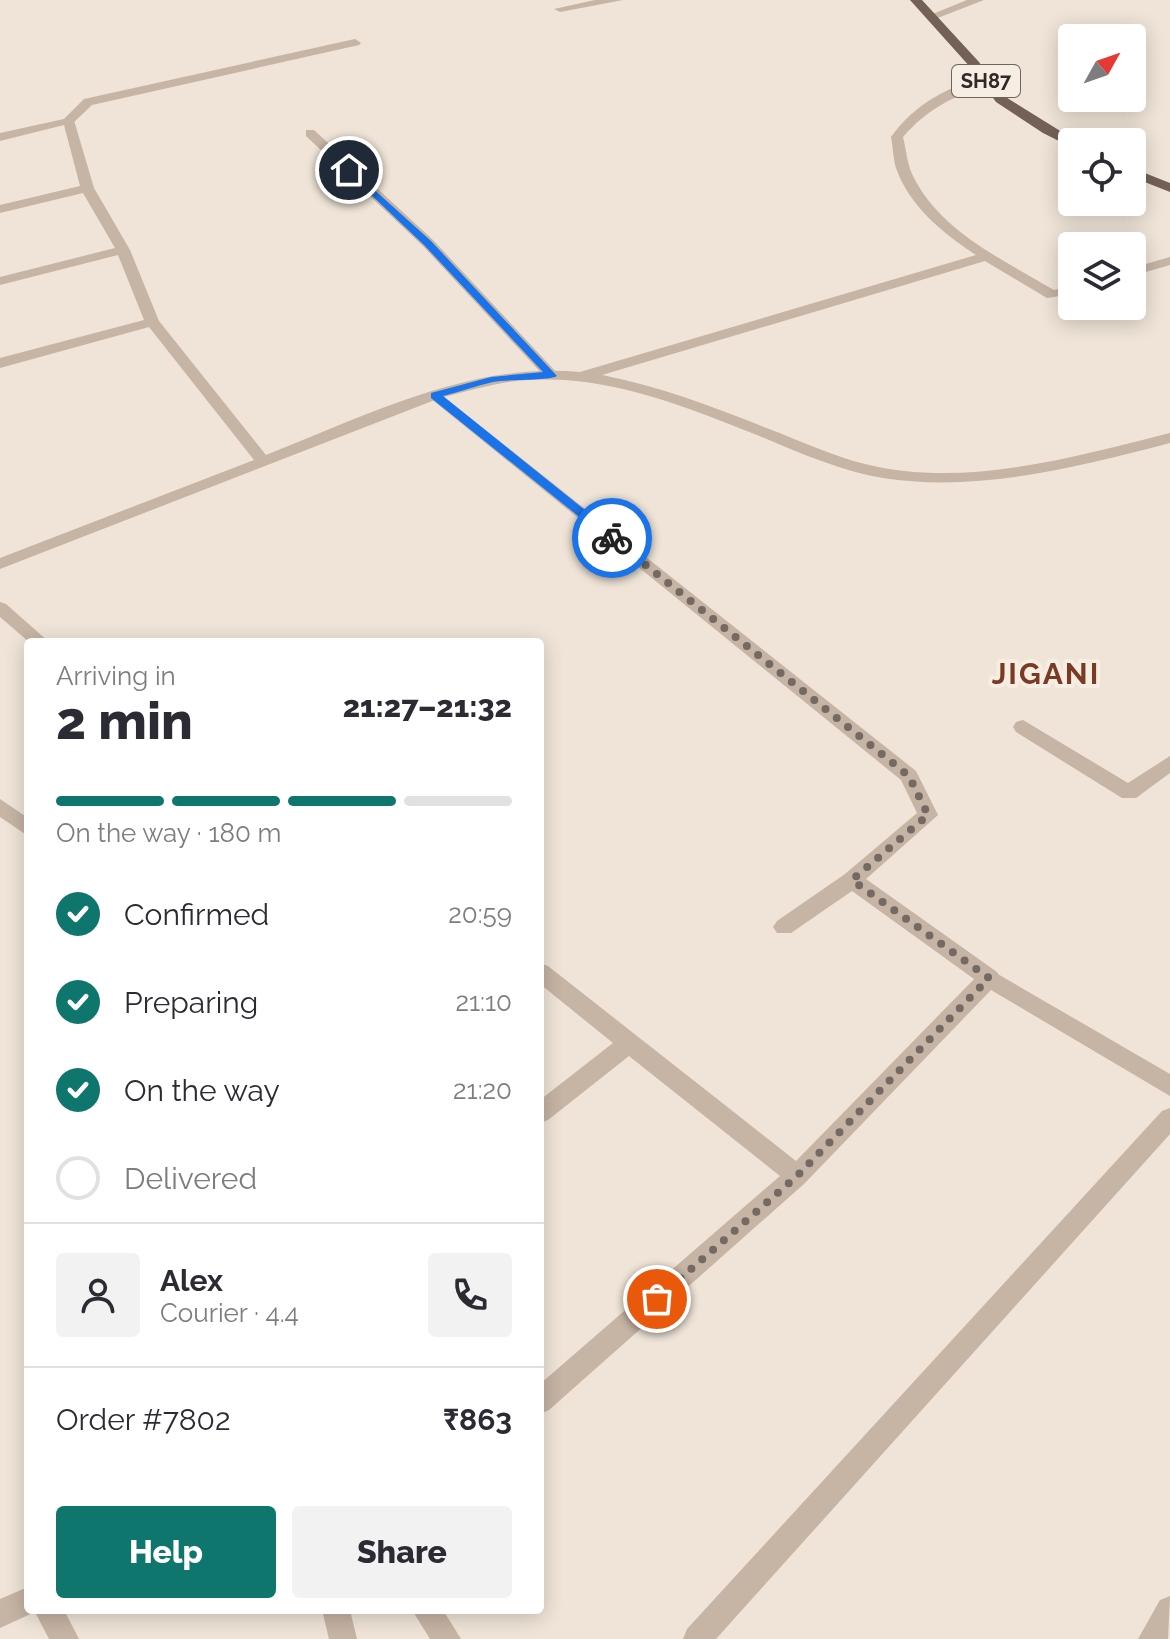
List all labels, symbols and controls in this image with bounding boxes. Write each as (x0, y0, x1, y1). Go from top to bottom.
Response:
north arrow (1058, 24, 1146, 112)
map controls (1058, 24, 1146, 320)
road number: SH87 (952, 65, 1020, 97)
button: locate (1058, 128, 1146, 216)
pin (315, 136, 383, 204)
icon: home (327, 148, 371, 192)
button: layers (1058, 232, 1146, 320)
courier (572, 498, 652, 578)
icon: bike (590, 516, 634, 560)
district label: JIGANI (992, 656, 1100, 691)
text: Arriving in (56, 661, 176, 691)
text: 21:27–21:32 (343, 689, 512, 724)
text: 2 min (56, 690, 193, 751)
text: On the way · 180 m (56, 818, 281, 848)
icon: check (56, 892, 100, 936)
text: Confirmed (124, 897, 269, 932)
text: 20:59 (448, 899, 512, 929)
icon: check (56, 980, 100, 1024)
text: Preparing (124, 985, 258, 1020)
text: 21:10 (455, 987, 512, 1017)
icon: check (56, 1068, 100, 1112)
text: On the way (124, 1073, 280, 1108)
text: 21:20 (453, 1075, 512, 1105)
text: Delivered (124, 1161, 257, 1196)
button: person (56, 1253, 140, 1337)
button: phone (428, 1253, 512, 1337)
text: Alex (160, 1263, 223, 1298)
pin (623, 1265, 691, 1333)
icon: bag (635, 1277, 679, 1321)
text: Courier · 4.4 (160, 1298, 299, 1328)
text: Order #7802 (56, 1402, 231, 1437)
text: ₹863 (443, 1402, 512, 1437)
button: Help (56, 1506, 276, 1598)
button: Share (292, 1506, 512, 1598)

